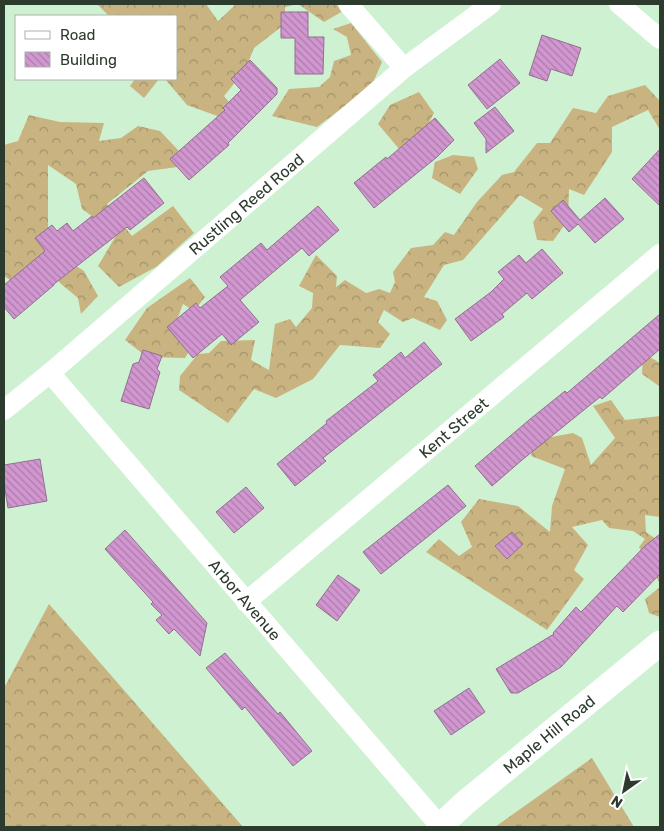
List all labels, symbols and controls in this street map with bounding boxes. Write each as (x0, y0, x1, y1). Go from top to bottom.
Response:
legend (15, 15, 178, 80)
text: Road (60, 26, 96, 44)
text: Building (60, 51, 117, 69)
street label: Rustling Reed Road (185, 150, 308, 259)
street label: Kent Street (415, 394, 492, 462)
street label: Arbor Avenue (205, 556, 285, 644)
street label: Maple Hill Road (500, 691, 599, 778)
north arrow (599, 766, 649, 816)
text: N (608, 792, 626, 811)

